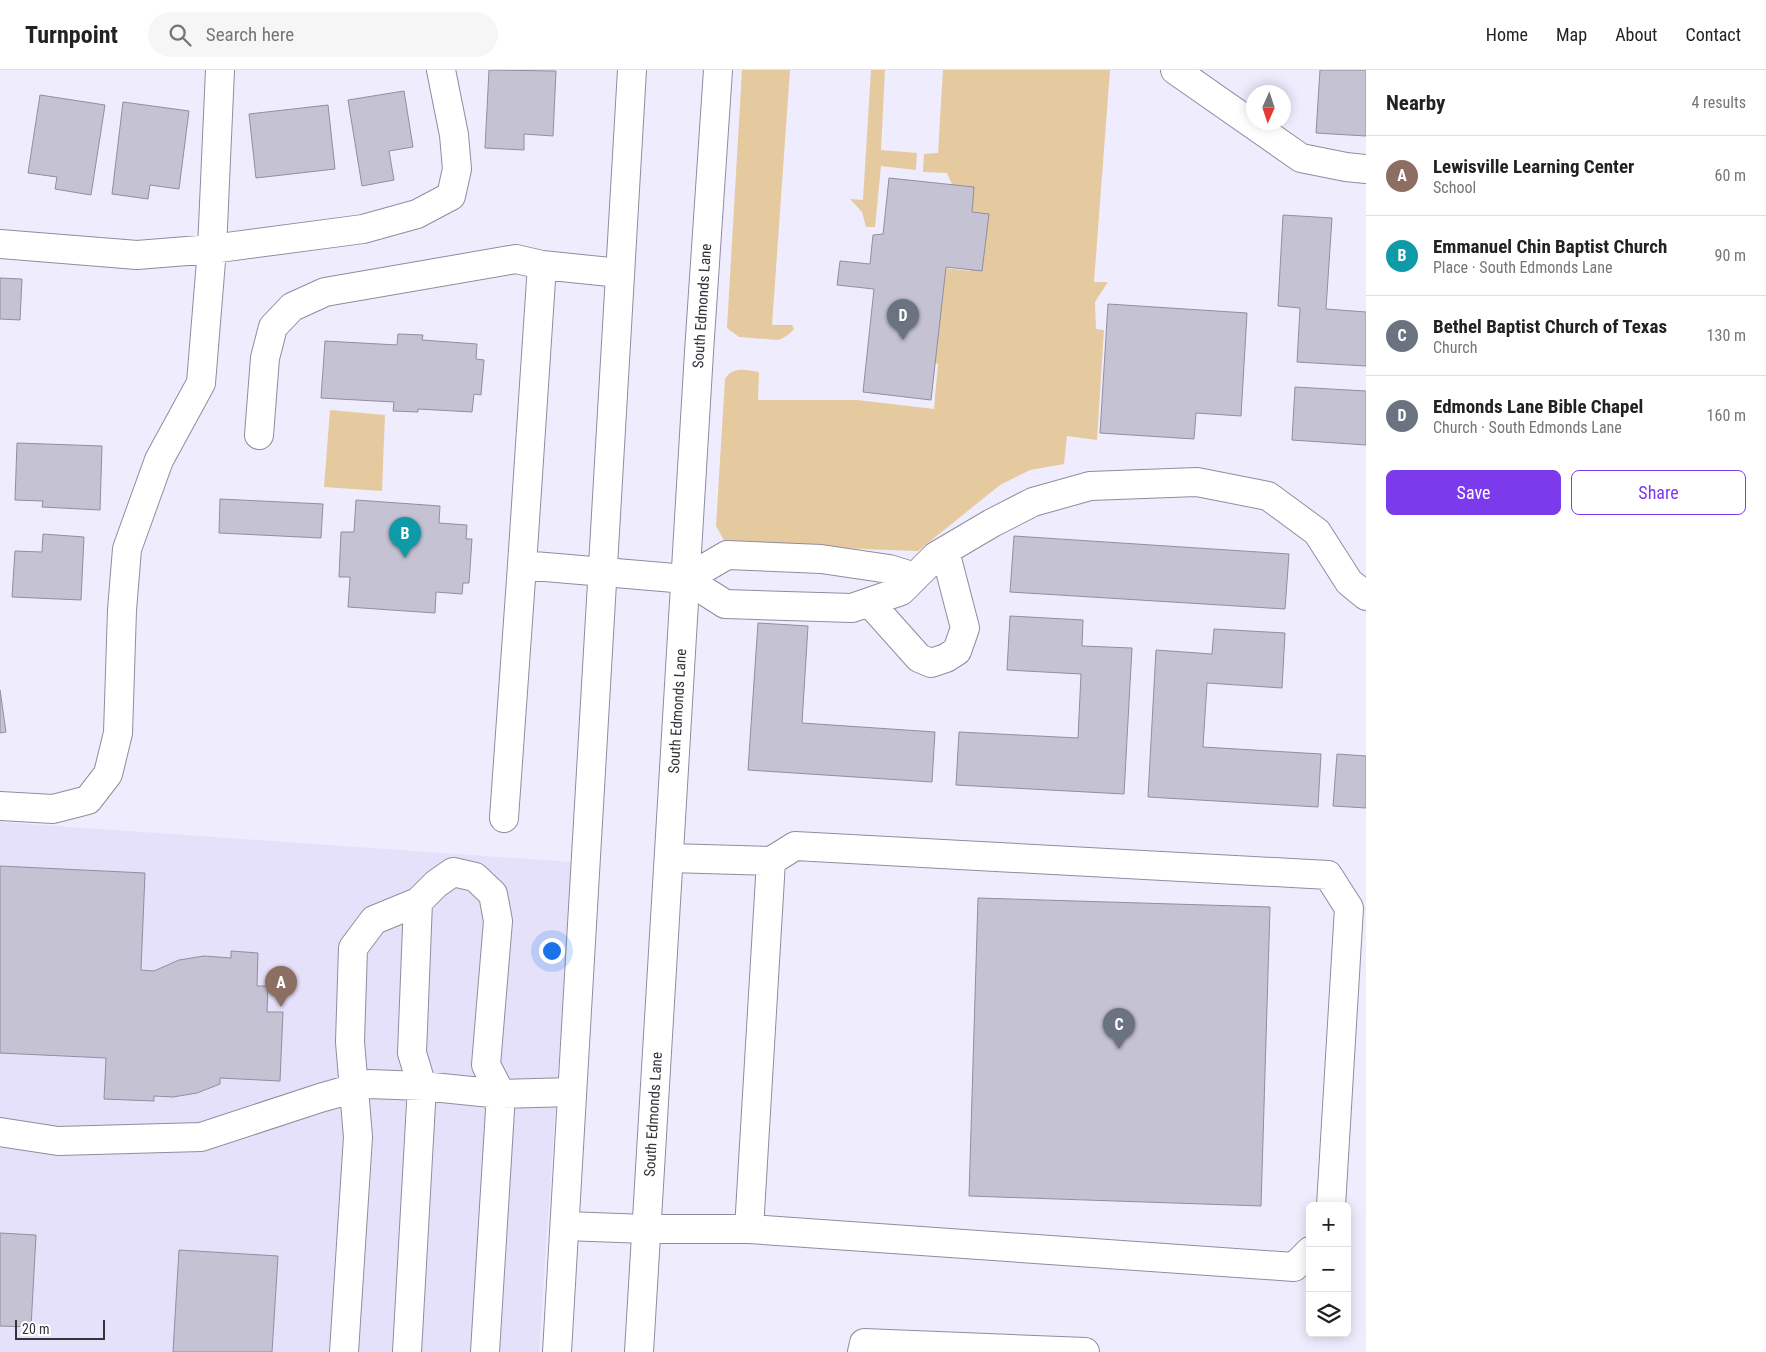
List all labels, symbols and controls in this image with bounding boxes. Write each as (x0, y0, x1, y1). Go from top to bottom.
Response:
search box (148, 12, 498, 57)
text: Turnpoint (25, 21, 118, 49)
icon: search (166, 21, 194, 49)
text: Search here (206, 23, 294, 46)
text: Home (1486, 24, 1528, 45)
text: Map (1556, 24, 1587, 45)
text: About (1615, 24, 1657, 45)
text: Contact (1685, 24, 1741, 45)
north arrow (1246, 85, 1291, 130)
text: Nearby (1386, 91, 1445, 115)
text: 4 results (1691, 93, 1746, 112)
text: Lewisville Learning Center (1433, 155, 1634, 178)
text: A (1397, 166, 1407, 185)
text: 60 m (1714, 166, 1746, 185)
text: School (1433, 178, 1476, 197)
text: Emmanuel Chin Baptist Church (1433, 235, 1667, 258)
street label: South Edmonds Lane (689, 243, 715, 369)
text: B (1398, 246, 1406, 265)
text: 90 m (1714, 246, 1746, 265)
text: Place · South Edmonds Lane (1433, 258, 1613, 277)
pin: D (887, 299, 919, 340)
text: Bethel Baptist Church of Texas (1433, 315, 1667, 338)
text: C (1397, 326, 1407, 345)
text: 130 m (1707, 326, 1746, 345)
text: Church (1433, 338, 1477, 357)
text: Edmonds Lane Bible Chapel (1433, 395, 1643, 418)
text: D (1397, 406, 1407, 425)
text: 160 m (1707, 406, 1746, 425)
text: Church · South Edmonds Lane (1433, 418, 1622, 437)
button: Save (1386, 470, 1561, 515)
button: Share (1571, 470, 1746, 515)
pin: B (389, 517, 421, 558)
street label: South Edmonds Lane (665, 648, 690, 774)
your location (539, 938, 565, 964)
pin: A (265, 966, 297, 1007)
pin: C (1103, 1008, 1135, 1049)
street label: South Edmonds Lane (641, 1052, 666, 1177)
map controls (1306, 1202, 1351, 1337)
button: + (1306, 1202, 1351, 1247)
button: − (1306, 1247, 1351, 1292)
button: layers (1306, 1292, 1351, 1337)
scale bar (15, 1317, 105, 1340)
text: 20 m (22, 1321, 50, 1337)

